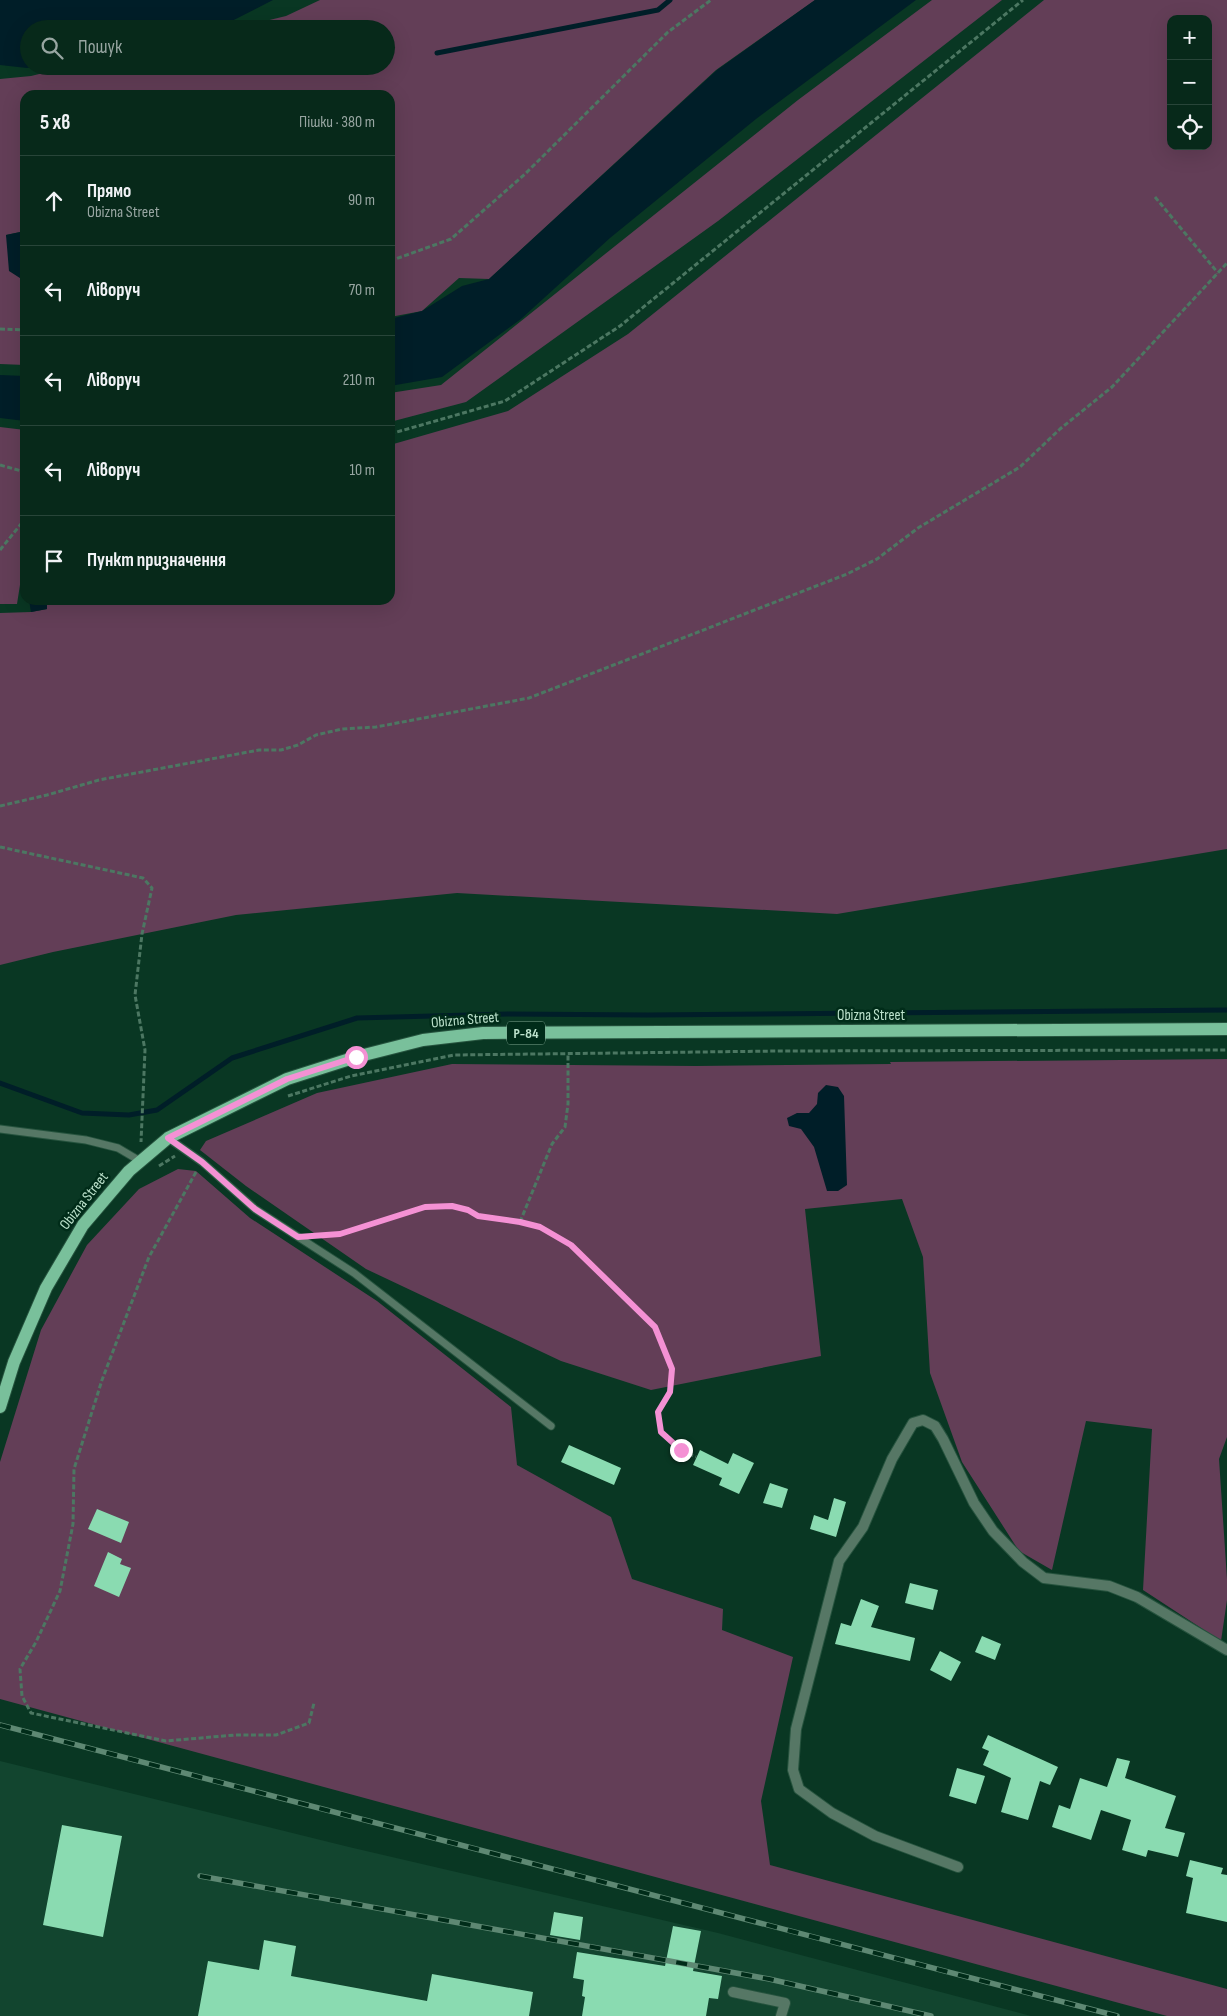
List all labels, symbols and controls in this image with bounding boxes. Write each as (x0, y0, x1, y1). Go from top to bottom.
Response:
map controls (1167, 15, 1212, 150)
button: + (1167, 15, 1212, 60)
search box (20, 20, 395, 75)
icon: search (38, 34, 66, 62)
text: Пошук (78, 36, 122, 59)
button: − (1167, 60, 1212, 105)
button: locate (1167, 105, 1212, 150)
text: 5 хв (40, 110, 70, 135)
text: Пішки · 380 m (299, 113, 375, 132)
text: Прямо (87, 180, 131, 203)
icon: ahead (40, 187, 68, 215)
text: 90 m (348, 191, 375, 210)
text: Obizna Street (87, 203, 160, 222)
icon: left (40, 277, 68, 305)
text: Ліворуч (87, 279, 140, 302)
text: 70 m (349, 281, 375, 300)
icon: left (40, 367, 68, 395)
text: Ліворуч (87, 369, 140, 392)
text: 210 m (343, 371, 375, 390)
icon: left (40, 457, 68, 485)
text: Ліворуч (87, 459, 140, 482)
text: 10 m (349, 461, 375, 480)
icon: arrive (40, 547, 68, 575)
text: Пункт призначення (87, 549, 226, 572)
street label: Obizna Street (837, 1006, 905, 1025)
street label: Obizna Street (430, 1008, 500, 1032)
road number: Р-84 (507, 1021, 545, 1044)
route start (345, 1046, 368, 1069)
street label: Obizna Street (56, 1168, 113, 1234)
route end (670, 1439, 693, 1462)

